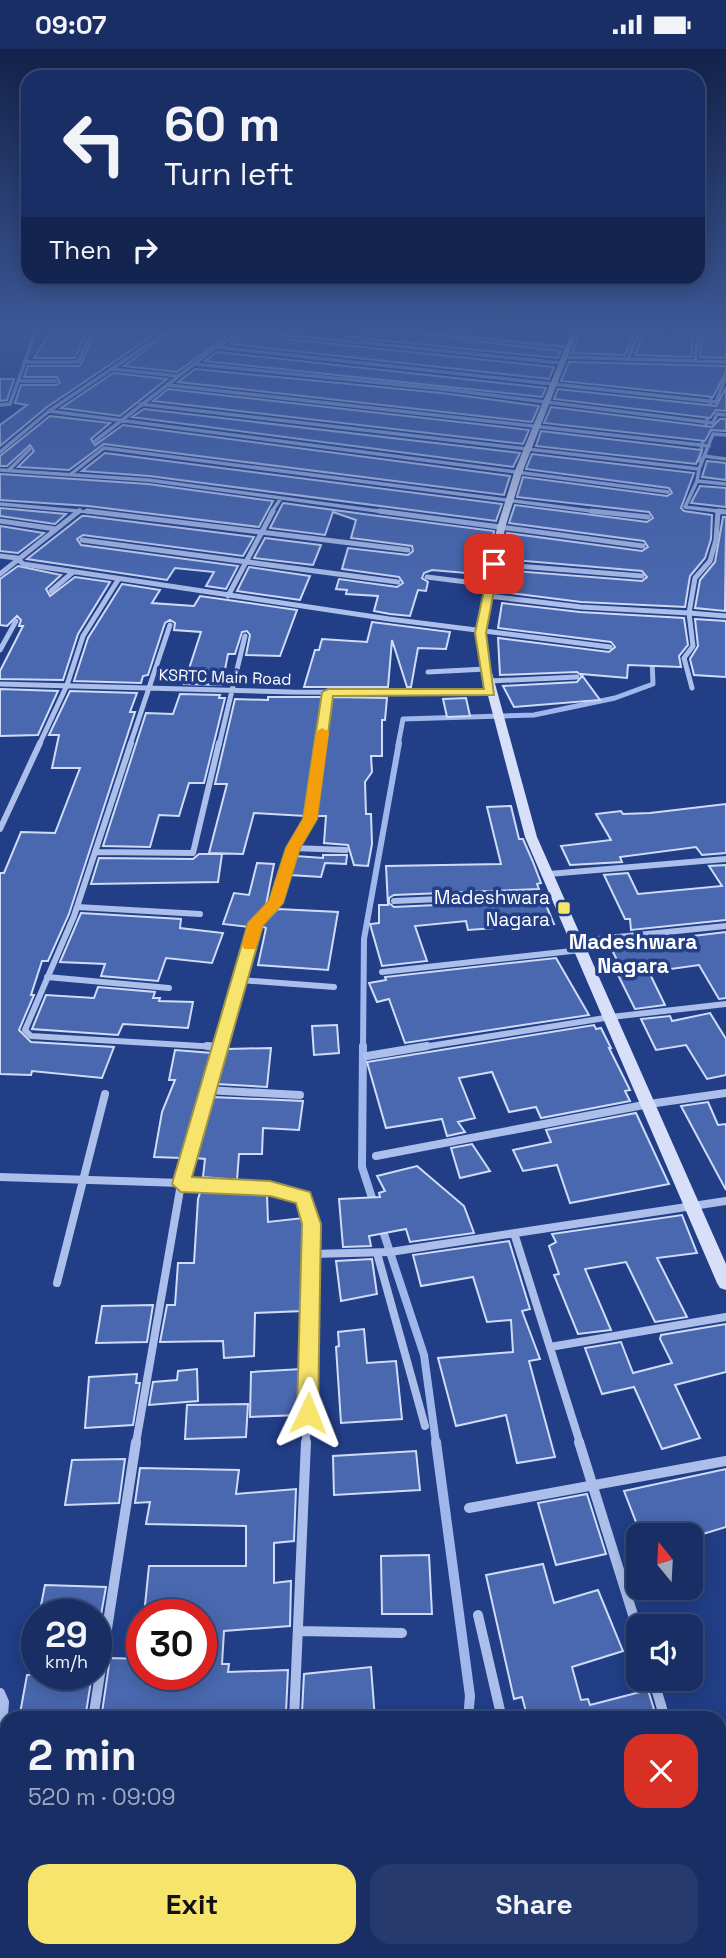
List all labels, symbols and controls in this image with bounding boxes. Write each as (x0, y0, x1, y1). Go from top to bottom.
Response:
text: 09:07 (35, 8, 106, 42)
text: 60 m (164, 93, 280, 155)
icon: left (49, 98, 140, 189)
text: Turn left (164, 154, 294, 194)
icon: right (126, 231, 164, 269)
text: Then (49, 233, 112, 267)
pin (464, 534, 524, 594)
icon: arrive (475, 545, 513, 583)
street label: KSRTC Main Road (158, 664, 292, 690)
place label: Madeshwara Nagara (434, 885, 550, 932)
marker: Madeshwara Nagara (556, 900, 572, 916)
district label: Madeshwara Nagara (569, 928, 697, 979)
position arrow (271, 1376, 345, 1450)
north arrow (626, 1523, 704, 1599)
map controls (626, 1523, 703, 1691)
speed limit sign: 30 (126, 1599, 217, 1690)
text: 29 (45, 1613, 88, 1657)
button: sound (626, 1614, 703, 1691)
text: km/h (45, 1650, 88, 1673)
text: 2 min (28, 1729, 137, 1782)
button: close (624, 1734, 698, 1808)
text: 520 m · 09:09 (28, 1782, 175, 1812)
button: Exit (28, 1864, 356, 1944)
button: Share (370, 1864, 698, 1944)

